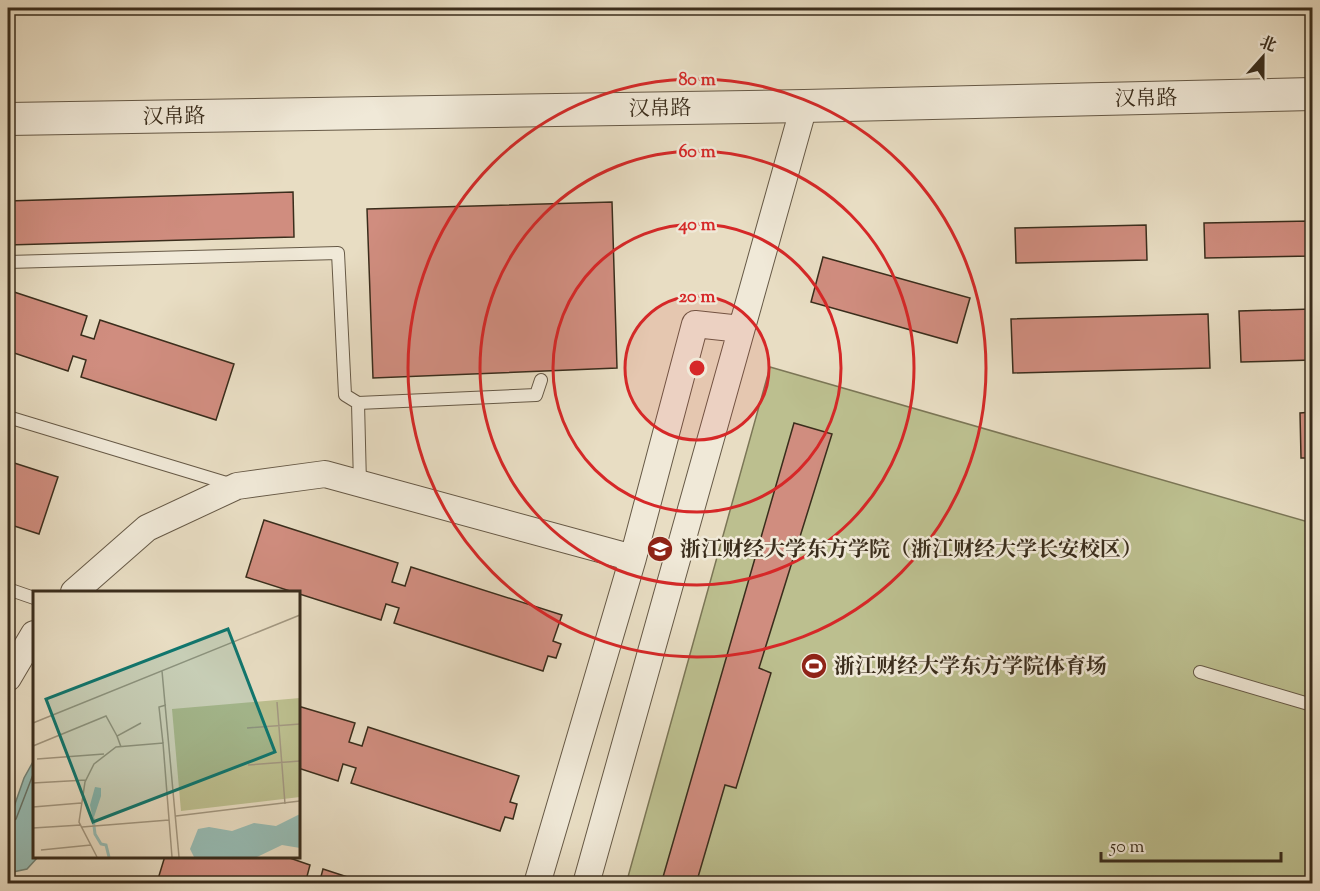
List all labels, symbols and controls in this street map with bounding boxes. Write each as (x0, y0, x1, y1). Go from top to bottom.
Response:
north arrow (1233, 27, 1293, 87)
text: 北 (1256, 32, 1279, 59)
text: 80 m (678, 68, 716, 94)
street label: 汉帛路 (1114, 84, 1178, 116)
street label: 汉帛路 (628, 94, 692, 126)
street label: 汉帛路 (142, 102, 206, 134)
text: 60 m (678, 140, 716, 166)
text: 40 m (677, 213, 716, 239)
text: 20 m (679, 285, 715, 311)
centre of rings (687, 358, 707, 378)
school or university icon: 浙江财经大学东方学院（浙江财经大学长安校区） (645, 534, 675, 564)
place label: 浙江财经大学东方学院（浙江财经大学长安校区） (680, 536, 1142, 566)
inset map (33, 591, 300, 858)
sports icon: 浙江财经大学东方学院体育场 (799, 651, 829, 681)
place label: 浙江财经大学东方学院体育场 (834, 653, 1107, 683)
scale bar (1101, 825, 1281, 863)
text: 50 m (1109, 835, 1145, 861)

